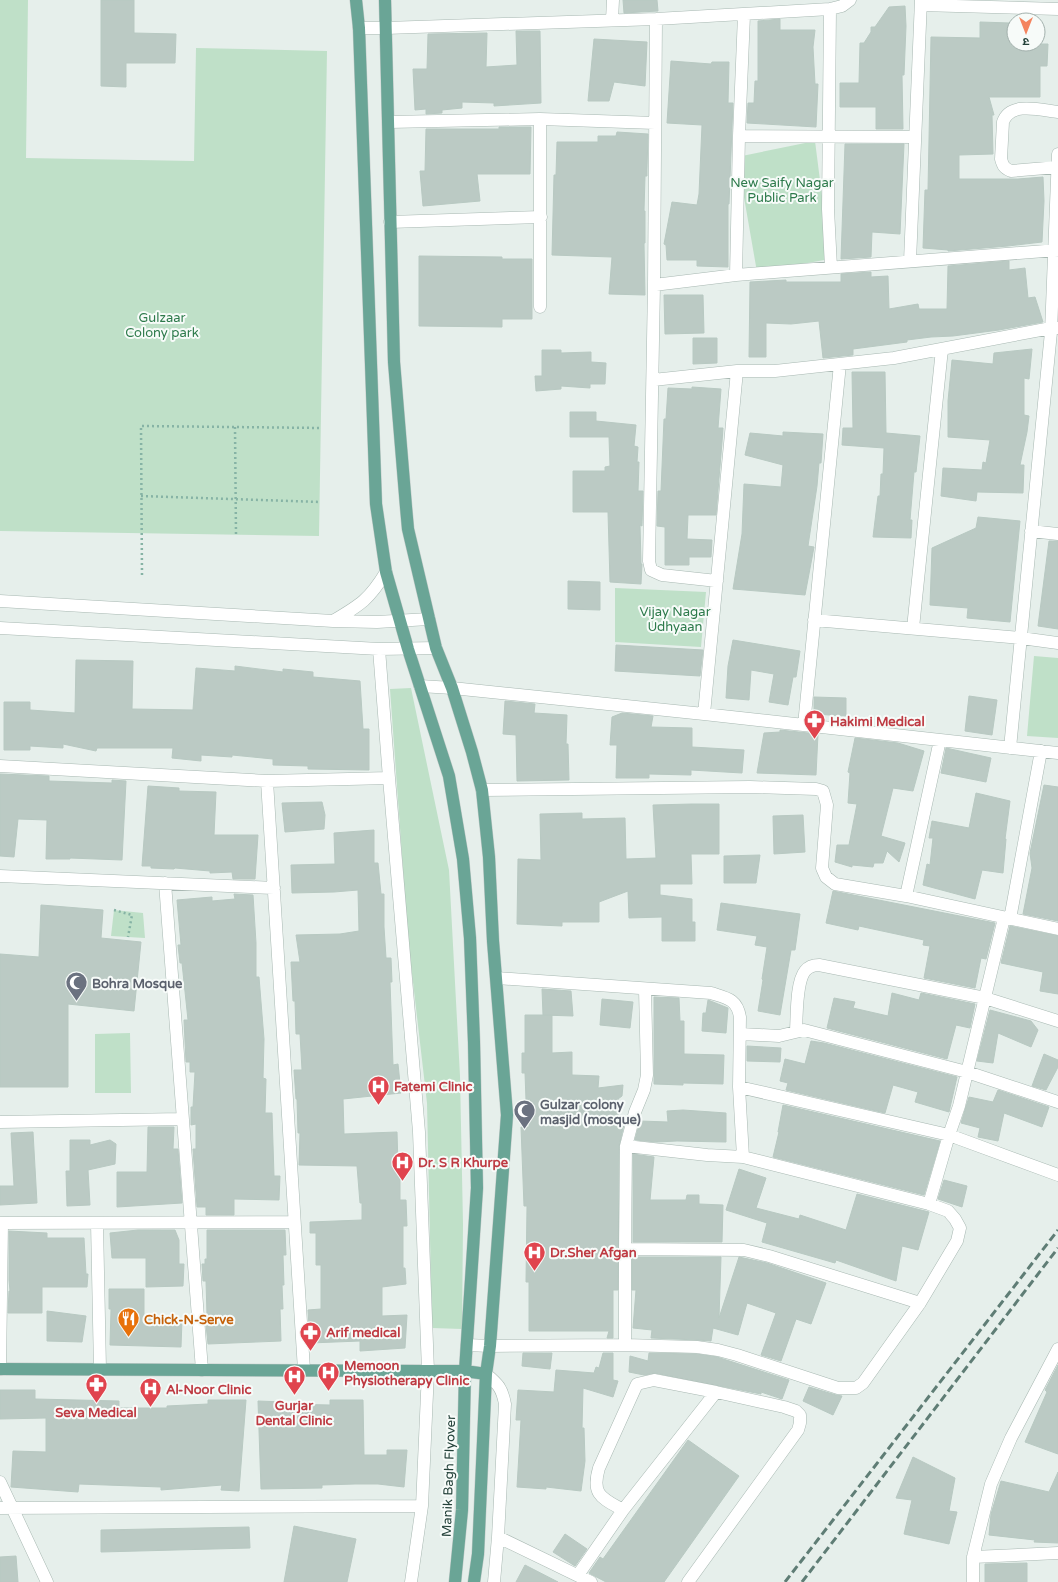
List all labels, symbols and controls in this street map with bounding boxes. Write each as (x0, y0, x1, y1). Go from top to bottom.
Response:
north arrow (1006, 12, 1046, 52)
text: उ (1022, 35, 1029, 48)
park label: New Saify Nagar Public Park (730, 175, 834, 206)
park label: Gulzaar Colony park (125, 310, 199, 341)
park label: Vijay Nagar Udhyaan (639, 604, 711, 635)
pharmacy icon: Hakimi Medical (801, 708, 827, 741)
place label: Hakimi Medical (830, 714, 925, 730)
mosque icon: Bohra Mosque (64, 970, 90, 1003)
place label: Bohra Mosque (92, 976, 183, 992)
hospital icon: Fatemi Clinic (365, 1073, 391, 1106)
place label: Fatemi Clinic (394, 1079, 473, 1095)
place label: Gulzar colony masjid (mosque) (540, 1097, 641, 1128)
mosque icon: Gulzar colony masjid (mosque) (511, 1098, 537, 1131)
hospital icon: Dr. S R Khurpe (390, 1149, 416, 1182)
place label: Dr. S R Khurpe (418, 1155, 509, 1171)
hospital icon: Dr.Sher Afgan (522, 1239, 548, 1272)
place label: Dr.Sher Afgan (550, 1245, 637, 1261)
restaurant icon: Chick-N-Serve (116, 1306, 142, 1339)
place label: Chick-N-Serve (144, 1312, 234, 1328)
pharmacy icon: Arif medical (298, 1319, 324, 1352)
place label: Arif medical (326, 1325, 400, 1341)
place label: Memoon Physiotherapy Clinic (344, 1358, 469, 1389)
hospital icon: Memoon Physiotherapy Clinic (315, 1359, 341, 1392)
hospital icon: Gurjar Dental Clinic (281, 1364, 307, 1397)
pharmacy icon: Seva Medical (83, 1371, 109, 1404)
hospital icon: Al-Noor Clinic (137, 1376, 163, 1409)
place label: Al-Noor Clinic (166, 1382, 251, 1398)
place label: Gurjar Dental Clinic (255, 1398, 333, 1429)
place label: Seva Medical (55, 1405, 137, 1421)
street label: Manik Bagh Flyover (439, 1415, 459, 1537)

